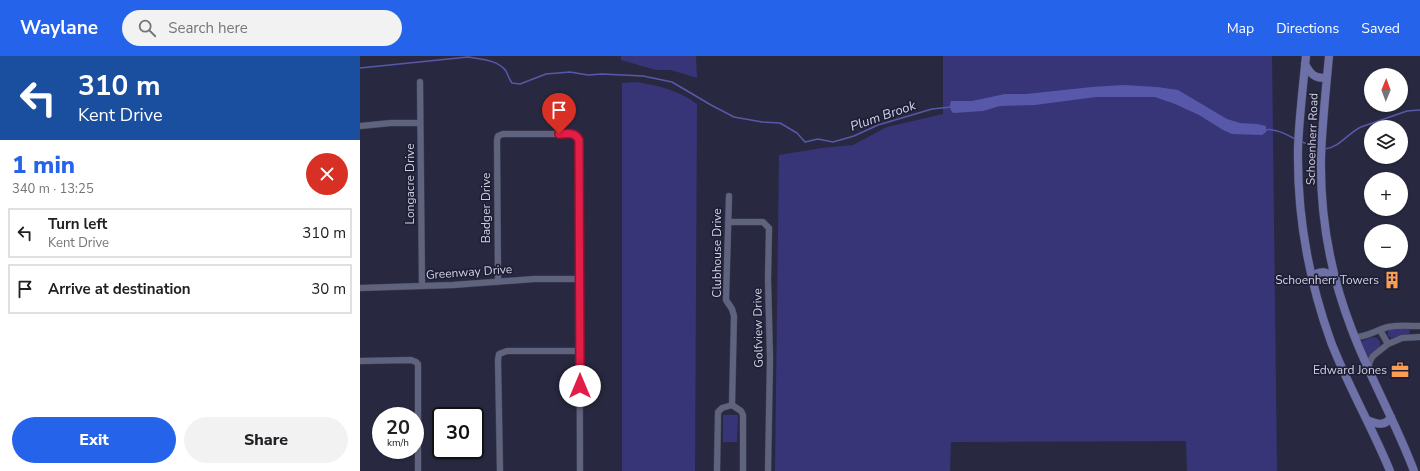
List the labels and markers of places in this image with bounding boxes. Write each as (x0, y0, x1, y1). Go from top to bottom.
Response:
pin (542, 93, 576, 134)
building icon: Schoenherr Towers (1382, 270, 1402, 290)
place label: Schoenherr Towers (1275, 272, 1379, 288)
office icon: Edward Jones (1390, 360, 1410, 380)
place label: Edward Jones (1313, 362, 1387, 378)

